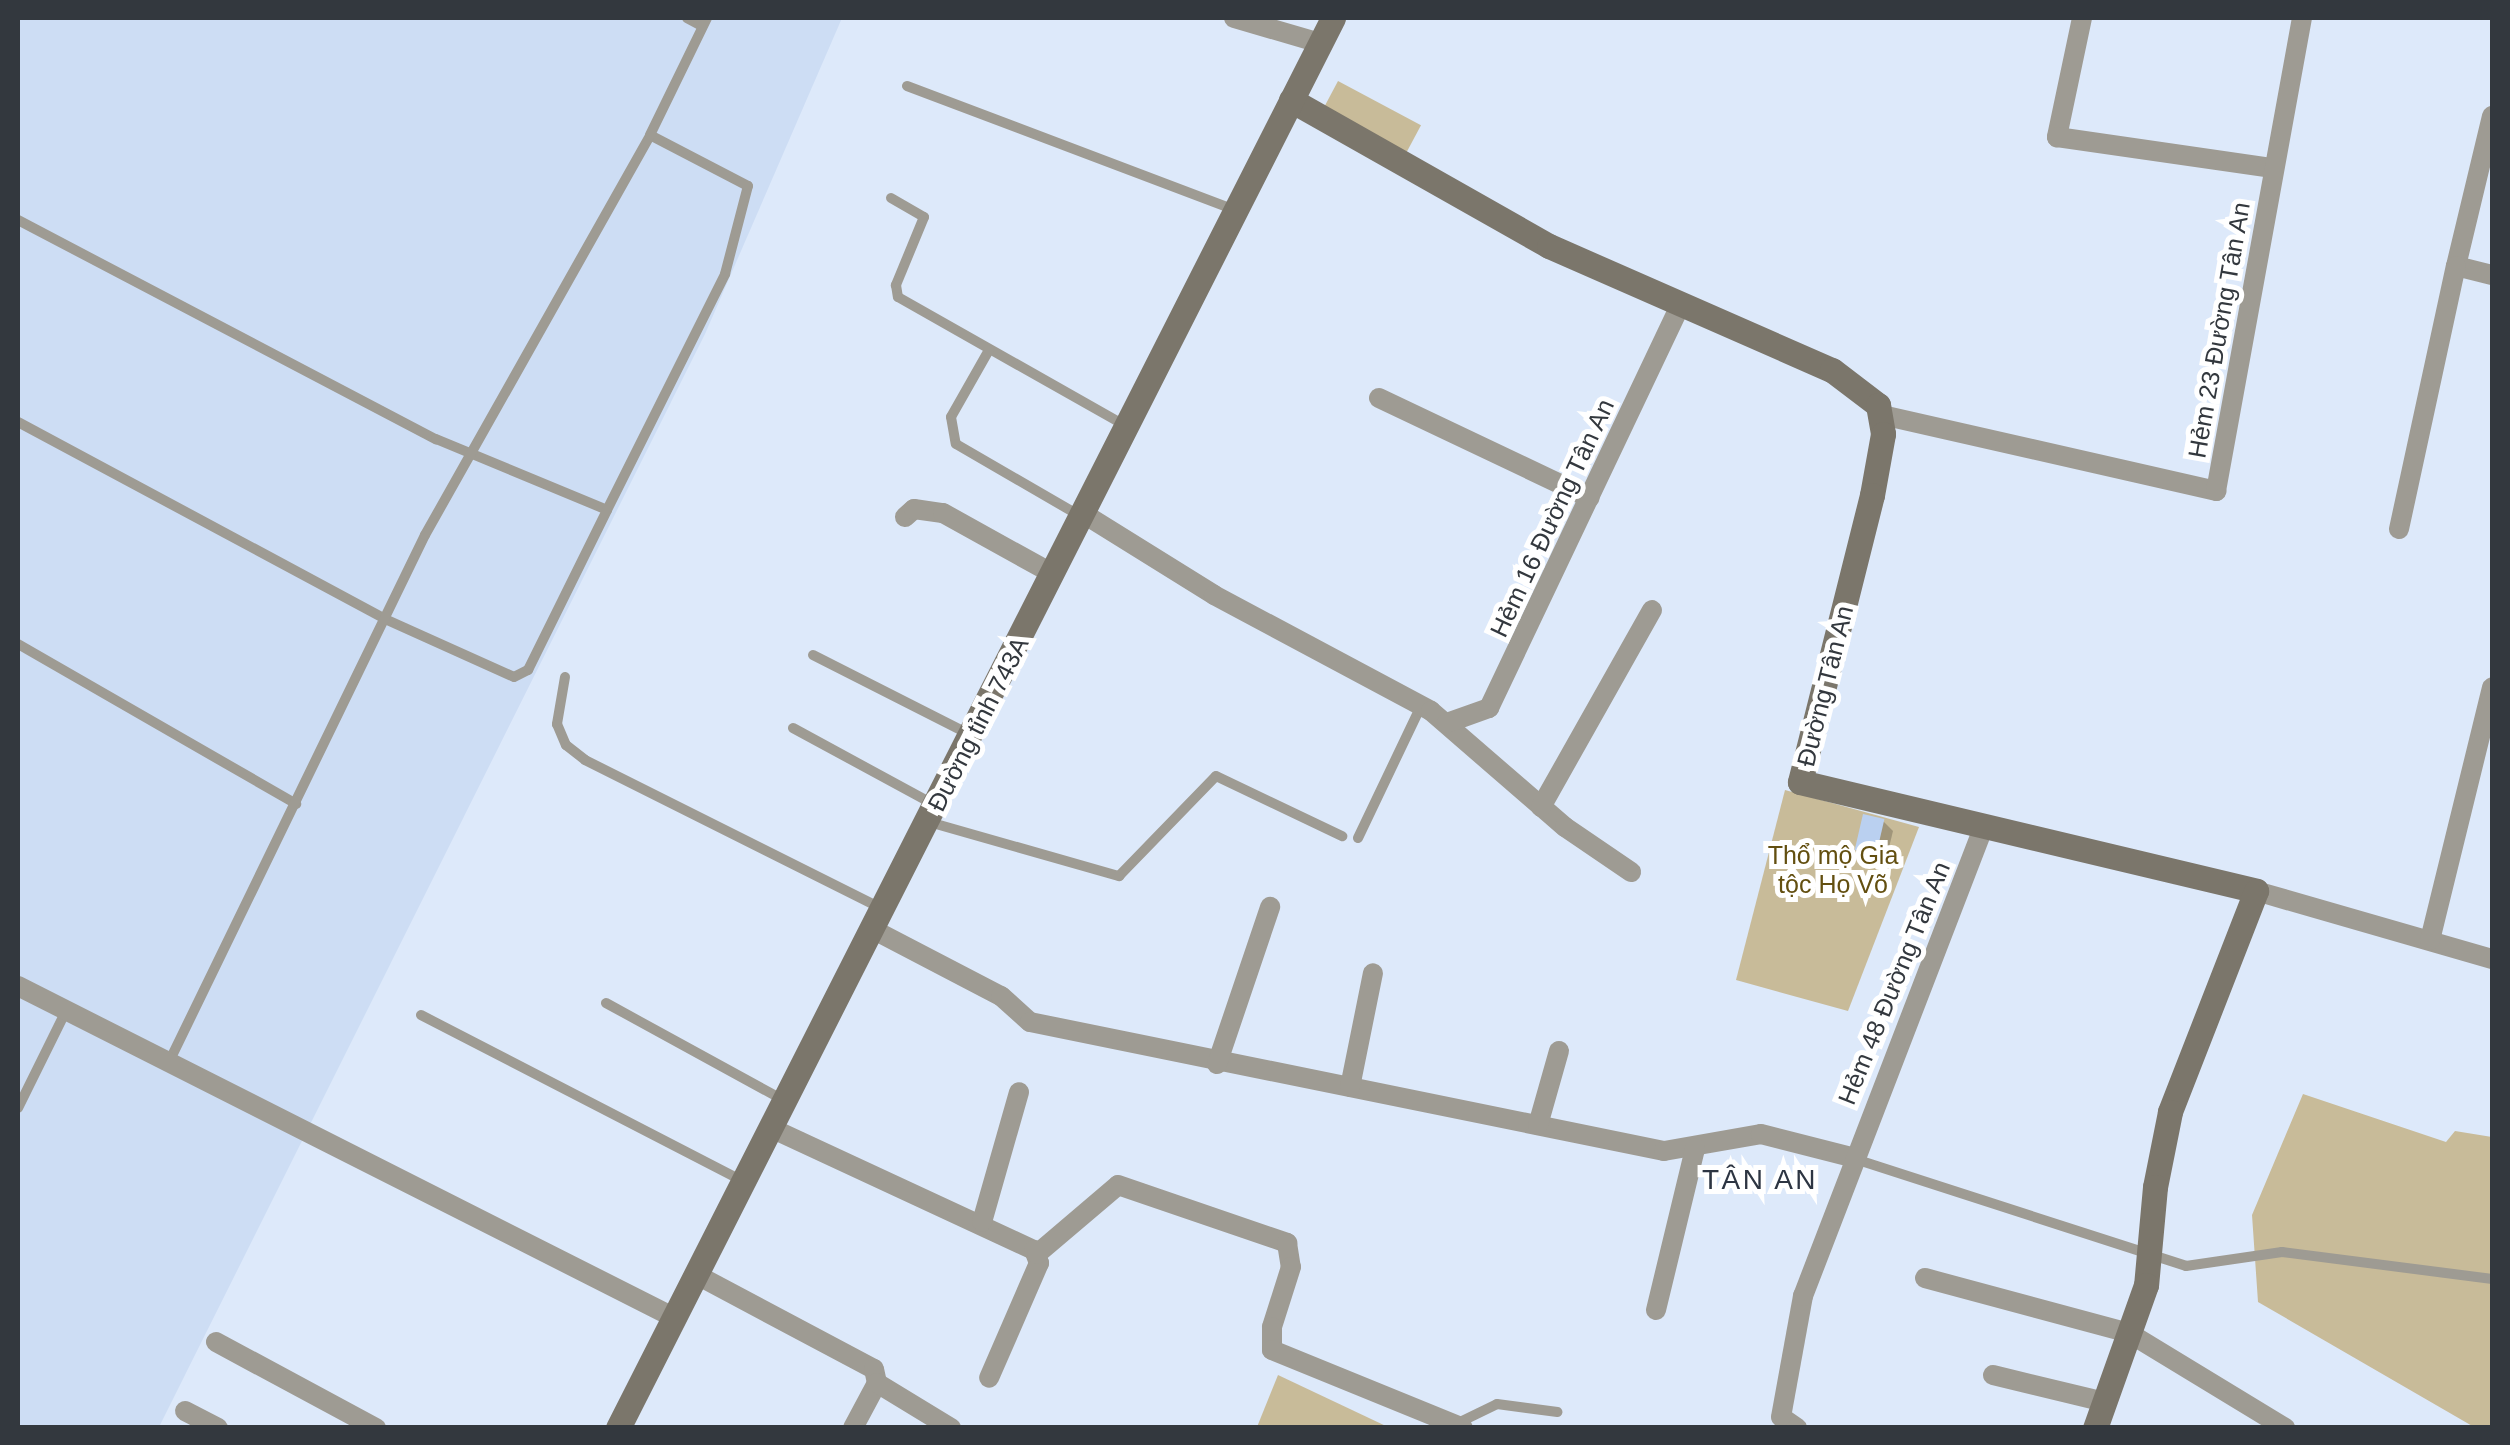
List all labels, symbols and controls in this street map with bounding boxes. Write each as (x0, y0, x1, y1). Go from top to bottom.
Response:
street label: Hẻm 23 Đường Tân An (2182, 199, 2256, 461)
street label: Hẻm 16 Đường Tân An (1483, 393, 1621, 643)
street label: Đường Tân An (1790, 602, 1860, 770)
street label: Đường tỉnh 743A (921, 632, 1035, 816)
park label: Thổ mộ Gia tộc Họ Võ (1768, 841, 1898, 900)
street label: Hẻm 48 Đường Tân An (1831, 856, 1957, 1110)
district label: TÂN AN (1701, 1163, 1819, 1197)

